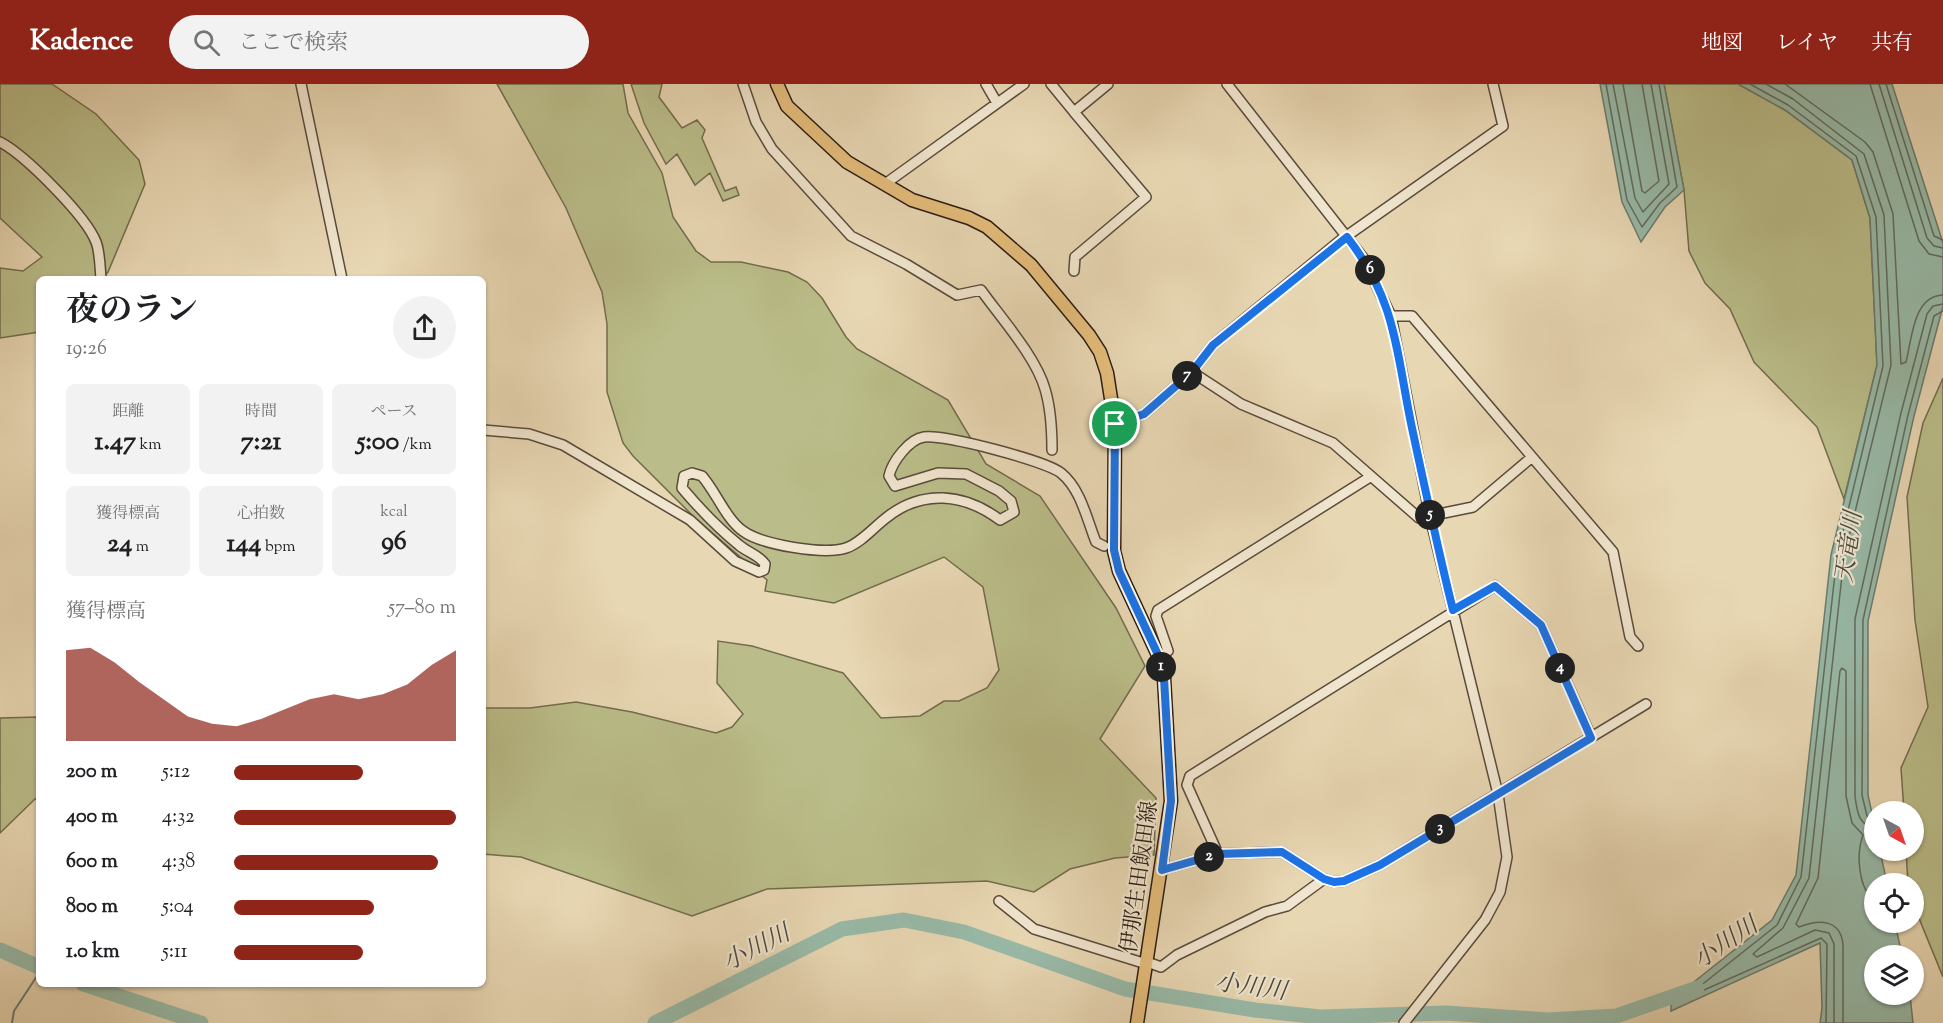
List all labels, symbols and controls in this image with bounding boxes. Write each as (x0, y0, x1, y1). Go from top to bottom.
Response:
search box (169, 15, 589, 69)
text: Kadence (30, 22, 133, 62)
icon: search (190, 26, 223, 59)
text: ここで検索 (238, 28, 348, 60)
text: 地図 (1701, 29, 1743, 59)
text: レイヤ (1776, 29, 1838, 59)
text: 共有 (1871, 29, 1913, 59)
pin: 6 (1355, 255, 1385, 285)
text: 6 (1366, 258, 1374, 281)
text: 夜のラン (66, 288, 198, 336)
button: share (393, 296, 456, 359)
text: 19:26 (66, 335, 107, 364)
pin: 7 (1172, 361, 1202, 391)
text: 7 (1183, 364, 1191, 387)
pin (1089, 398, 1140, 449)
text: 距離 (112, 401, 144, 424)
text: 時間 (245, 401, 277, 424)
text: ペース (370, 401, 418, 424)
icon: arrive (1098, 407, 1131, 440)
text: 1.47 (95, 424, 136, 461)
text: 7:21 (241, 424, 281, 461)
text: 5:00 (356, 424, 399, 461)
text: km (136, 434, 161, 457)
text: /km (399, 434, 432, 457)
pin: 5 (1415, 500, 1445, 530)
text: kcal (380, 501, 408, 524)
text: 獲得標高 (96, 503, 160, 526)
text: 心拍数 (237, 503, 285, 526)
text: 5 (1427, 503, 1433, 526)
water label: 天竜川 (1828, 506, 1872, 585)
text: 96 (381, 524, 407, 561)
text: 24 (107, 526, 132, 563)
text: 144 (226, 526, 261, 563)
text: m (132, 536, 149, 559)
text: bpm (261, 536, 296, 559)
text: 57–80 m (388, 594, 456, 623)
text: 獲得標高 (66, 598, 146, 627)
pin: 1 (1146, 652, 1176, 682)
pin: 4 (1545, 653, 1575, 683)
text: 1 (1158, 655, 1164, 678)
text: 4 (1556, 656, 1564, 679)
text: 200 m (66, 758, 117, 787)
text: 5:12 (162, 758, 190, 787)
street label: 伊那生田飯田線 (1114, 799, 1168, 956)
north arrow (1864, 801, 1924, 861)
map controls (1864, 801, 1924, 1005)
text: 400 m (66, 803, 118, 832)
text: 4:32 (162, 803, 195, 832)
pin: 3 (1425, 814, 1455, 844)
text: 3 (1437, 817, 1443, 840)
pin: 2 (1194, 842, 1224, 872)
text: 2 (1205, 845, 1213, 868)
text: 600 m (66, 848, 118, 877)
text: 4:38 (162, 848, 195, 877)
button: locate (1864, 873, 1924, 933)
text: 800 m (66, 893, 118, 922)
text: 5:04 (162, 893, 194, 922)
water label: 小川川 (1687, 908, 1768, 978)
water label: 小川川 (717, 916, 799, 980)
text: 1.0 km (66, 938, 120, 967)
text: 5:11 (162, 938, 188, 967)
button: layers (1864, 945, 1924, 1005)
water label: 小川川 (1213, 966, 1292, 1010)

